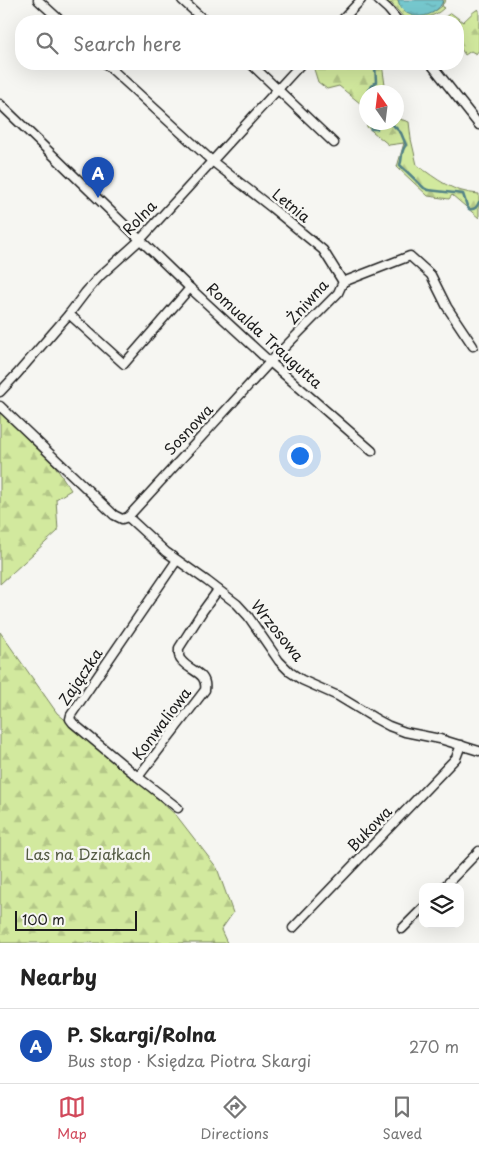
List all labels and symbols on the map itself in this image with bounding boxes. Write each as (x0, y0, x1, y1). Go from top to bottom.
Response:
north arrow (359, 85, 404, 130)
pin: A (82, 157, 114, 198)
street label: Letnia (268, 182, 317, 228)
street label: Rolna (116, 194, 162, 240)
street label: Żniwna (280, 273, 334, 329)
street label: Romualda Traugutta (202, 276, 329, 394)
street label: Sosnowa (158, 398, 218, 460)
your location (287, 443, 313, 469)
street label: Wrzosowa (246, 594, 311, 666)
street label: Zajączka (52, 642, 108, 709)
street label: Konwaliowa (126, 681, 196, 764)
street label: Bukowa (341, 799, 397, 856)
park label: Las na Działkach (25, 842, 151, 865)
scale bar (15, 908, 138, 931)

